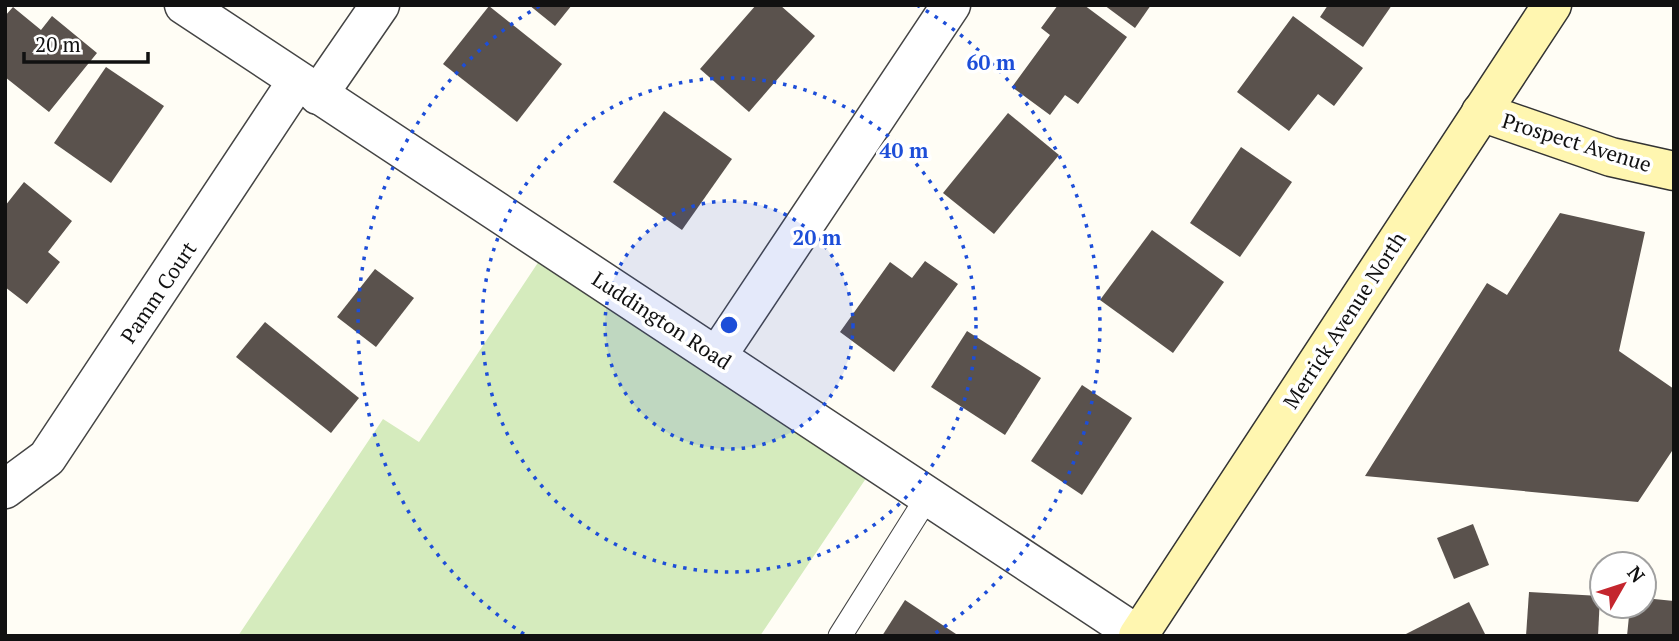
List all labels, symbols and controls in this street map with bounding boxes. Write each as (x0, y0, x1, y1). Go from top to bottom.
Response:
scale bar (24, 21, 149, 65)
text: 20 m (35, 30, 81, 58)
text: 60 m (967, 48, 1016, 76)
street label: Prospect Avenue (1499, 106, 1655, 178)
text: 40 m (880, 136, 929, 164)
text: 20 m (793, 223, 842, 251)
street label: Merrick Avenue North (1276, 226, 1412, 414)
street label: Pamm Court (114, 236, 202, 348)
street label: Luddington Road (587, 265, 737, 376)
centre of rings (717, 313, 741, 337)
north arrow (1588, 550, 1658, 620)
text: N (1622, 561, 1651, 588)

